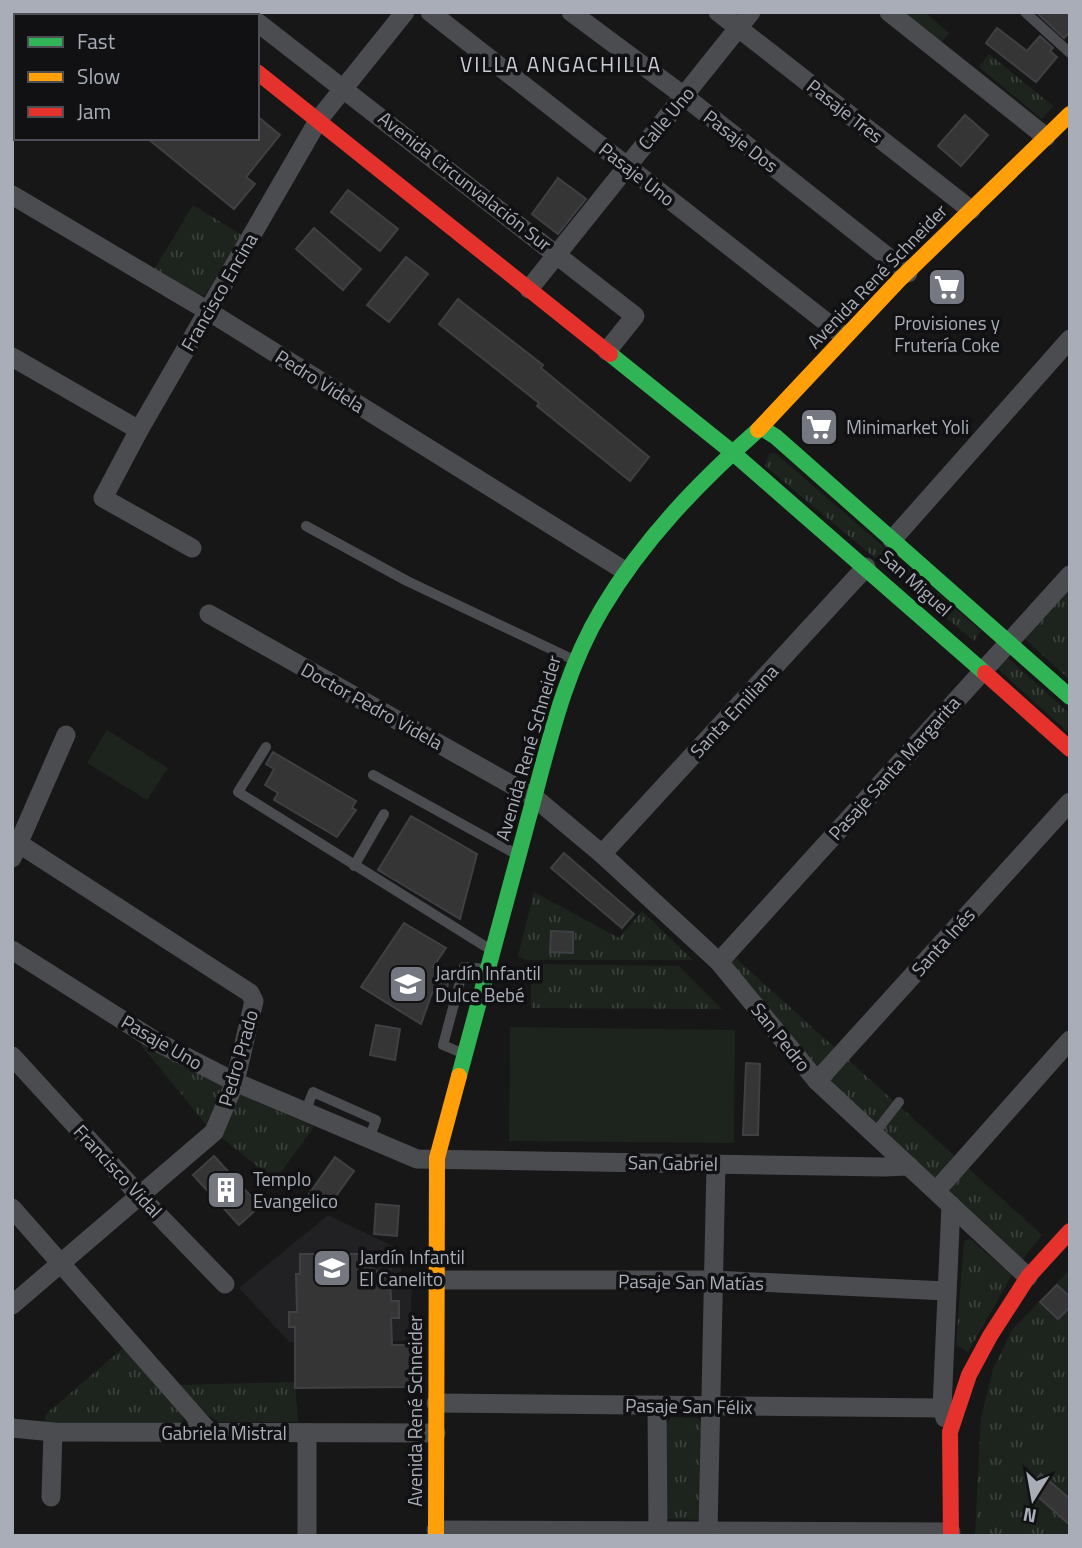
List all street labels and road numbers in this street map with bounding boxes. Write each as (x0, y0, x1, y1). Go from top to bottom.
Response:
street label: Pasaje Tres (801, 71, 890, 150)
street label: Calle Uno (630, 80, 701, 156)
street label: Pasaje Dos (698, 102, 785, 179)
street label: Avenida Circunvalación Sur (372, 104, 559, 258)
street label: Pasaje Uno (593, 135, 681, 213)
street label: Avenida René Schneider (800, 196, 954, 355)
street label: Francisco Encina (173, 227, 264, 356)
street label: Pedro Videla (270, 342, 371, 420)
street label: San Miguel (874, 542, 959, 623)
street label: Avenida René Schneider (487, 651, 568, 844)
street label: Doctor Pedro Videla (296, 655, 449, 757)
street label: Santa Emiliana (683, 657, 785, 764)
street label: Pasaje Santa Margarita (821, 689, 967, 846)
street label: Santa Inés (904, 901, 981, 982)
street label: San Pedro (744, 996, 818, 1077)
street label: Pedro Prado (210, 1006, 265, 1109)
street label: Pasaje Uno (116, 1007, 208, 1076)
street label: Francisco Vidal (67, 1117, 169, 1224)
street label: San Gabriel (628, 1147, 718, 1178)
street label: Pasaje San Matías (618, 1266, 764, 1297)
street label: Avenida René Schneider (400, 1315, 429, 1507)
street label: Pasaje San Félix (625, 1390, 753, 1421)
street label: Gabriela Mistral (161, 1418, 287, 1447)

